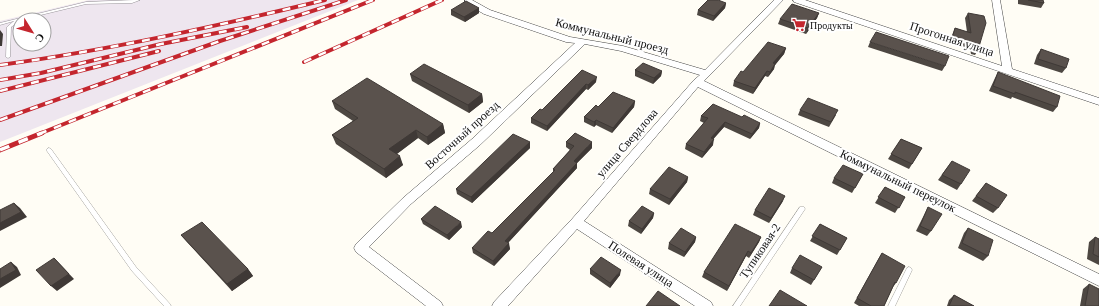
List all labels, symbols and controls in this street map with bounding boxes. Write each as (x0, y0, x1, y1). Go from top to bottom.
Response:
north arrow (12, 12, 52, 52)
street label: Коммунальный проезд (554, 15, 670, 57)
supermarket icon: Продукты (791, 17, 807, 33)
street label: Прогонная улица (908, 19, 996, 59)
place label: Продукты (810, 20, 853, 31)
text: С (33, 31, 47, 45)
street label: Восточный проезд (422, 98, 502, 172)
street label: улица Свердлова (593, 105, 661, 180)
street label: Коммунальный переулок (838, 147, 959, 215)
street label: Тупиковая-2 (737, 221, 783, 281)
street label: Полевая улица (606, 238, 677, 291)

